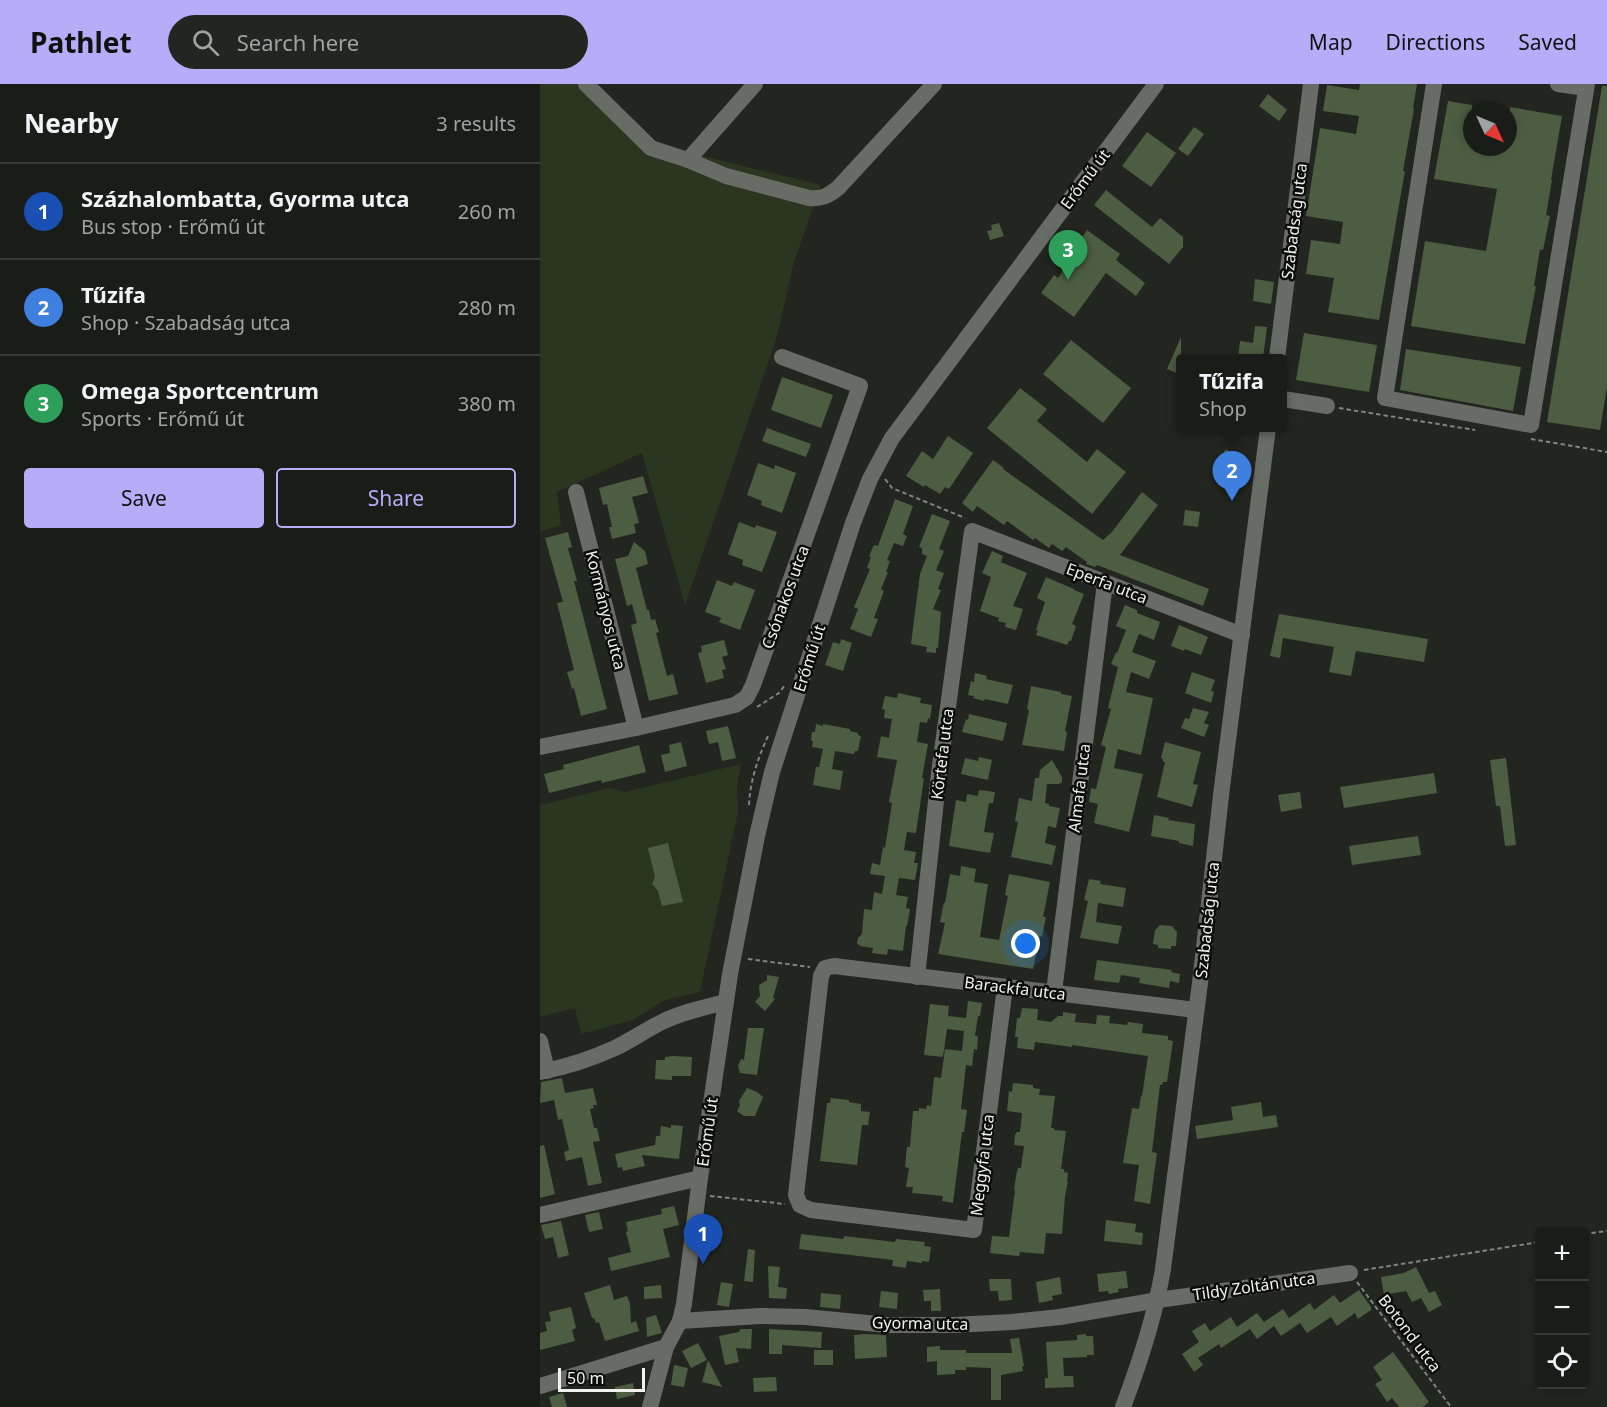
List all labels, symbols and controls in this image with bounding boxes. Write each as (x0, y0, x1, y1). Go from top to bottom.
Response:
search box (168, 15, 588, 69)
text: Pathlet (30, 23, 132, 61)
icon: search (189, 26, 222, 59)
text: Search here (237, 27, 359, 57)
text: Map (1309, 28, 1353, 56)
text: Directions (1386, 28, 1485, 56)
text: Saved (1518, 28, 1577, 56)
north arrow (1463, 102, 1517, 156)
text: Nearby (24, 105, 119, 141)
text: 3 results (436, 110, 516, 137)
street label: Erőmű út (1055, 144, 1115, 213)
street label: Szabadság utca (1276, 162, 1312, 280)
text: Százhalombatta, Gyorma utca (81, 183, 409, 213)
text: 1 (38, 198, 49, 225)
text: 260 m (458, 198, 516, 225)
text: Bus stop · Erőmű út (81, 213, 265, 240)
pin: 3 (1048, 230, 1088, 280)
text: Tűzifa (81, 279, 146, 309)
text: 2 (38, 294, 49, 321)
text: 280 m (458, 294, 516, 321)
text: Shop · Szabadság utca (81, 309, 291, 336)
popup (1176, 354, 1287, 432)
text: Tűzifa (1199, 365, 1264, 395)
text: Omega Sportcentrum (81, 375, 319, 405)
text: 3 (38, 390, 49, 417)
text: 380 m (458, 390, 516, 417)
text: Shop (1199, 395, 1247, 422)
text: Sports · Erőmű út (81, 405, 244, 432)
pin: 2 (1212, 452, 1252, 501)
button: Save (24, 468, 264, 528)
button: Share (276, 468, 516, 528)
street label: Csónakos utca (756, 542, 814, 652)
street label: Kormányos utca (581, 548, 631, 672)
street label: Eperfa utca (1063, 557, 1151, 609)
street label: Erőmű út (788, 621, 830, 694)
street label: Körtefa utca (925, 707, 959, 801)
street label: Almafa utca (1063, 742, 1095, 834)
street label: Szabadság utca (1190, 861, 1224, 979)
your location (1011, 929, 1040, 958)
street label: Barackfa utca (963, 971, 1067, 1005)
street label: Erőmű út (691, 1096, 723, 1168)
street label: Meggyfa utca (965, 1113, 999, 1217)
pin: 1 (684, 1214, 722, 1264)
map controls (1535, 1227, 1589, 1389)
button: + (1535, 1227, 1589, 1281)
street label: Tildy Zoltán utca (1191, 1267, 1317, 1305)
button: − (1535, 1281, 1589, 1335)
street label: Botond utca (1374, 1290, 1446, 1376)
street label: Gyorma utca (872, 1311, 968, 1335)
button: locate (1535, 1335, 1589, 1389)
scale bar (558, 1365, 645, 1392)
text: 50 m (567, 1367, 604, 1389)

